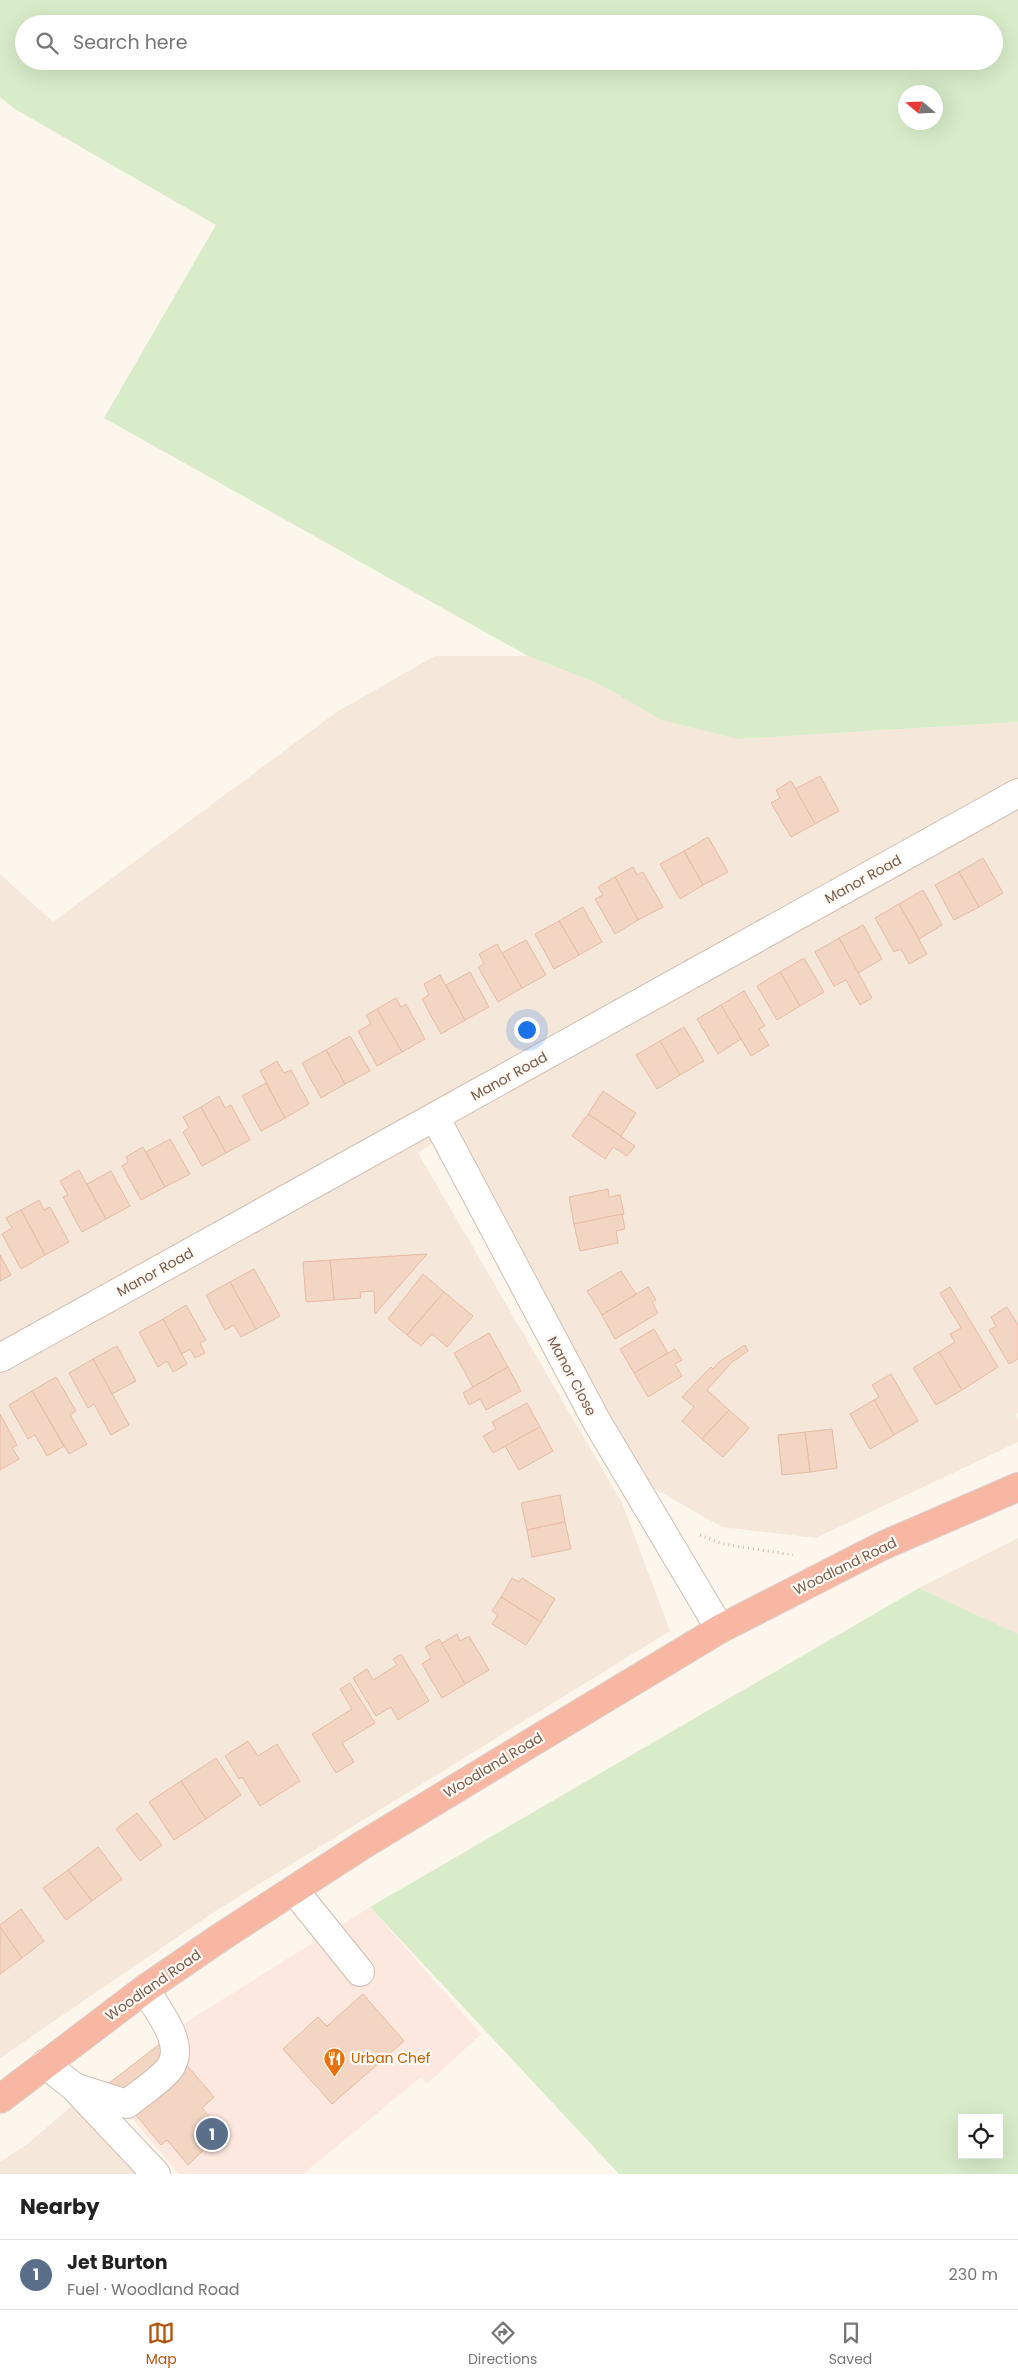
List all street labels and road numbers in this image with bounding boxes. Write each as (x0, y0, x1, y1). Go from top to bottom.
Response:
street label: Manor Road (821, 850, 905, 908)
street label: Manor Road (467, 1047, 551, 1105)
street label: Manor Road (113, 1243, 197, 1301)
street label: Manor Close (543, 1333, 602, 1420)
street label: Woodland Road (790, 1532, 900, 1600)
street label: Woodland Road (440, 1727, 546, 1803)
street label: Woodland Road (101, 1945, 205, 2025)

